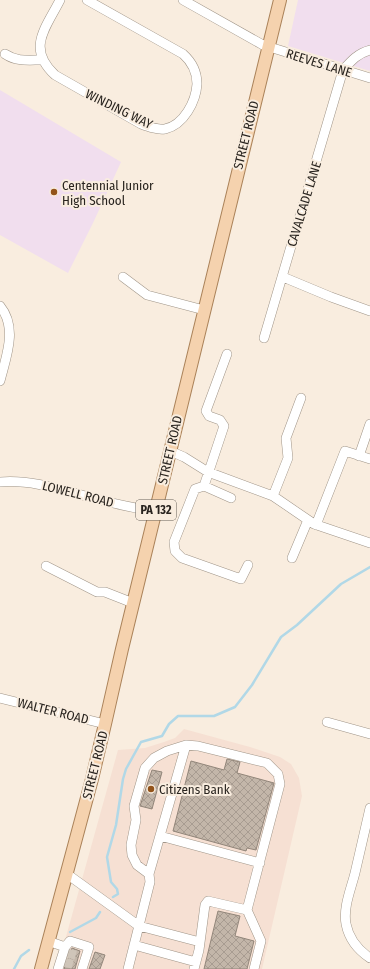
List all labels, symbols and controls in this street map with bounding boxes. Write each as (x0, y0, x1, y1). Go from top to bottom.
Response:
street label: REEVES LANE (284, 46, 354, 80)
street label: WINDING WAY (83, 86, 155, 132)
street label: STREET ROAD (230, 99, 262, 171)
street label: CAVALCADE LANE (284, 160, 324, 248)
place label: Centennial Junior High School (62, 178, 154, 208)
marker: Centennial Junior High School (49, 187, 59, 197)
street label: STREET ROAD (155, 414, 185, 486)
street label: LOWELL ROAD (41, 478, 115, 510)
road number: PA 132 (136, 500, 176, 520)
street label: WALTER ROAD (16, 695, 90, 727)
street label: STREET ROAD (79, 729, 111, 801)
place label: Citizens Bank (159, 782, 231, 797)
marker: Citizens Bank (146, 784, 156, 794)

